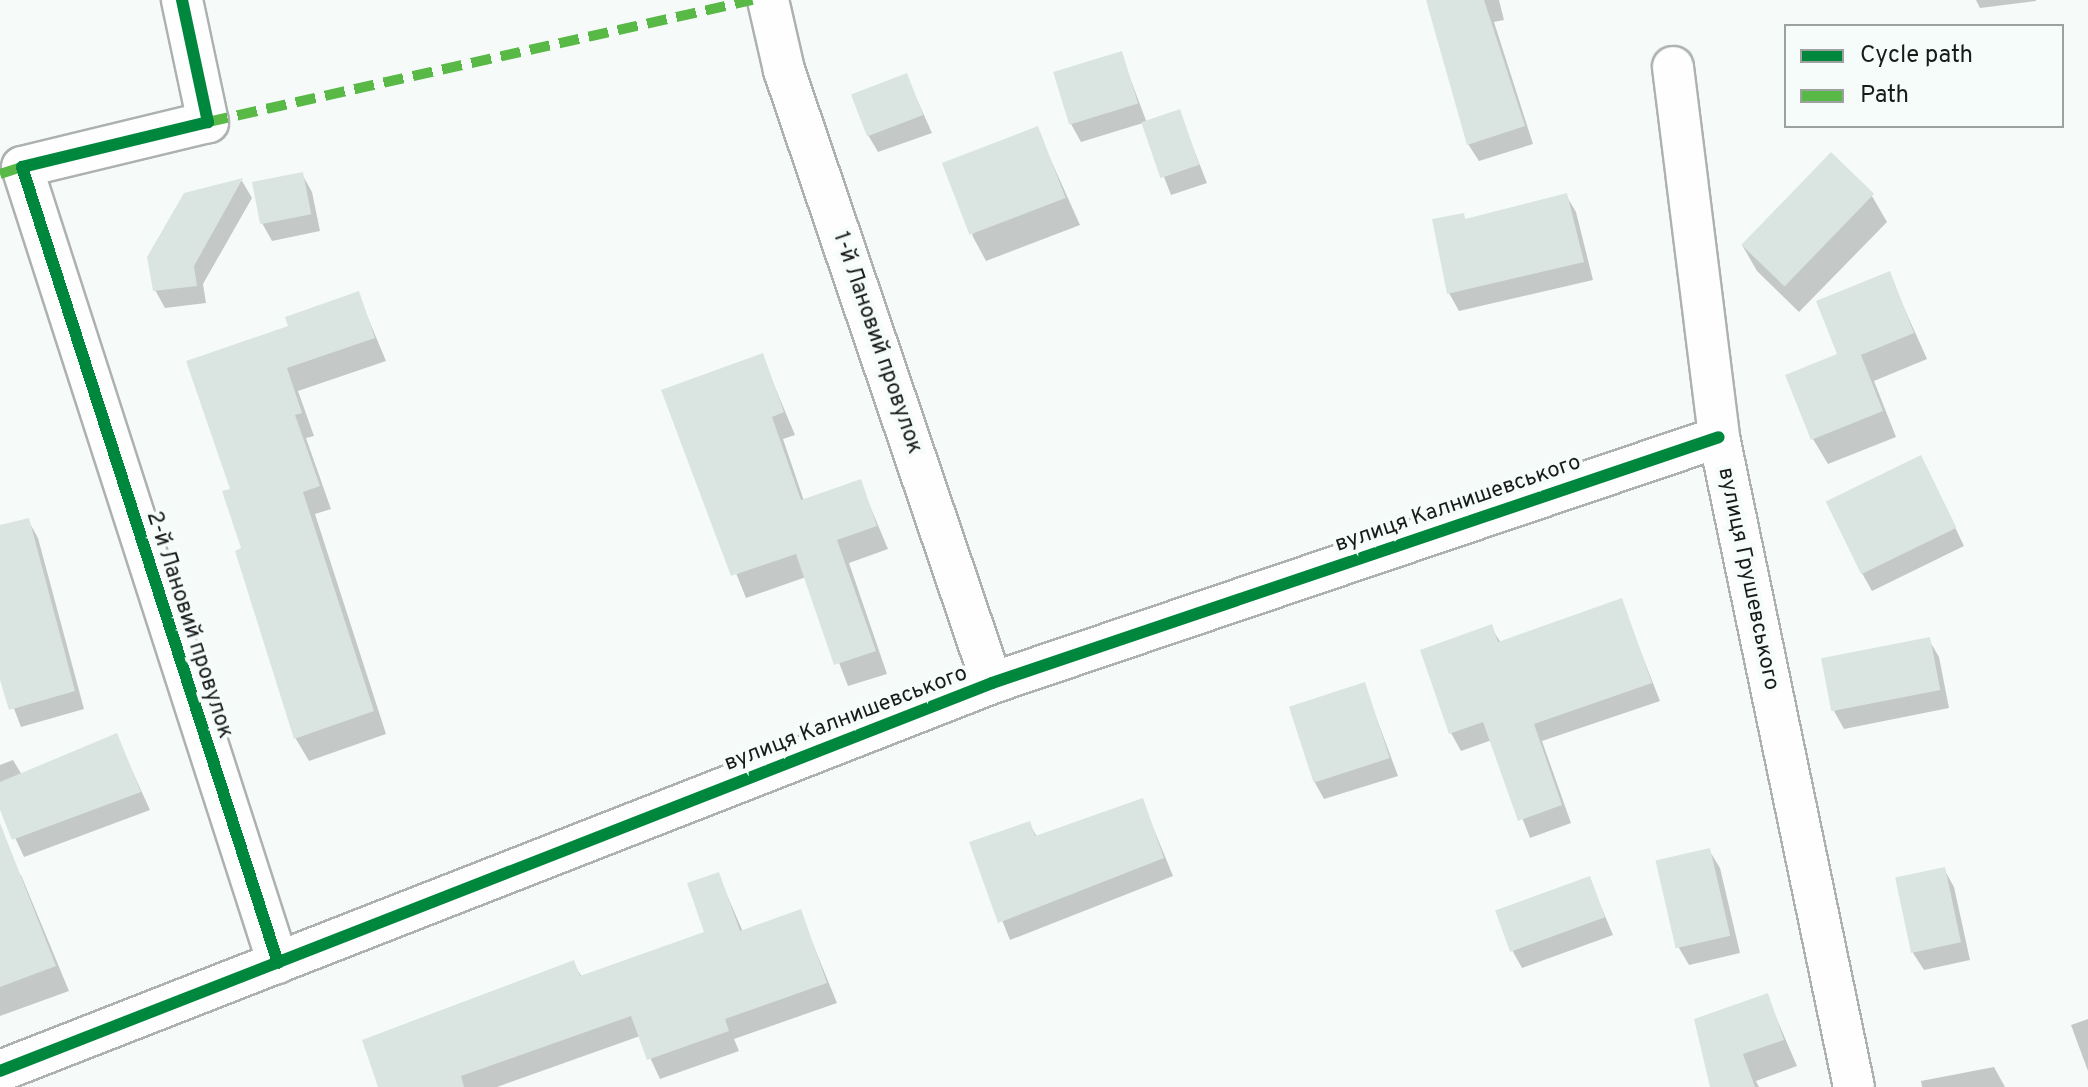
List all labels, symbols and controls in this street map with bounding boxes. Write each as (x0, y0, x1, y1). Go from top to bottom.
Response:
legend (1784, 24, 2064, 128)
text: Cycle path (1860, 41, 1973, 71)
text: Path (1860, 81, 1909, 111)
street label: 1-й Лановий провулок (827, 228, 927, 458)
street label: вулиця Калнишевського (1332, 449, 1584, 559)
street label: вулиця Грушевського (1711, 465, 1785, 693)
street label: 2-й Лановий провулок (140, 508, 238, 742)
street label: вулиця Калнишевського (721, 660, 971, 778)

